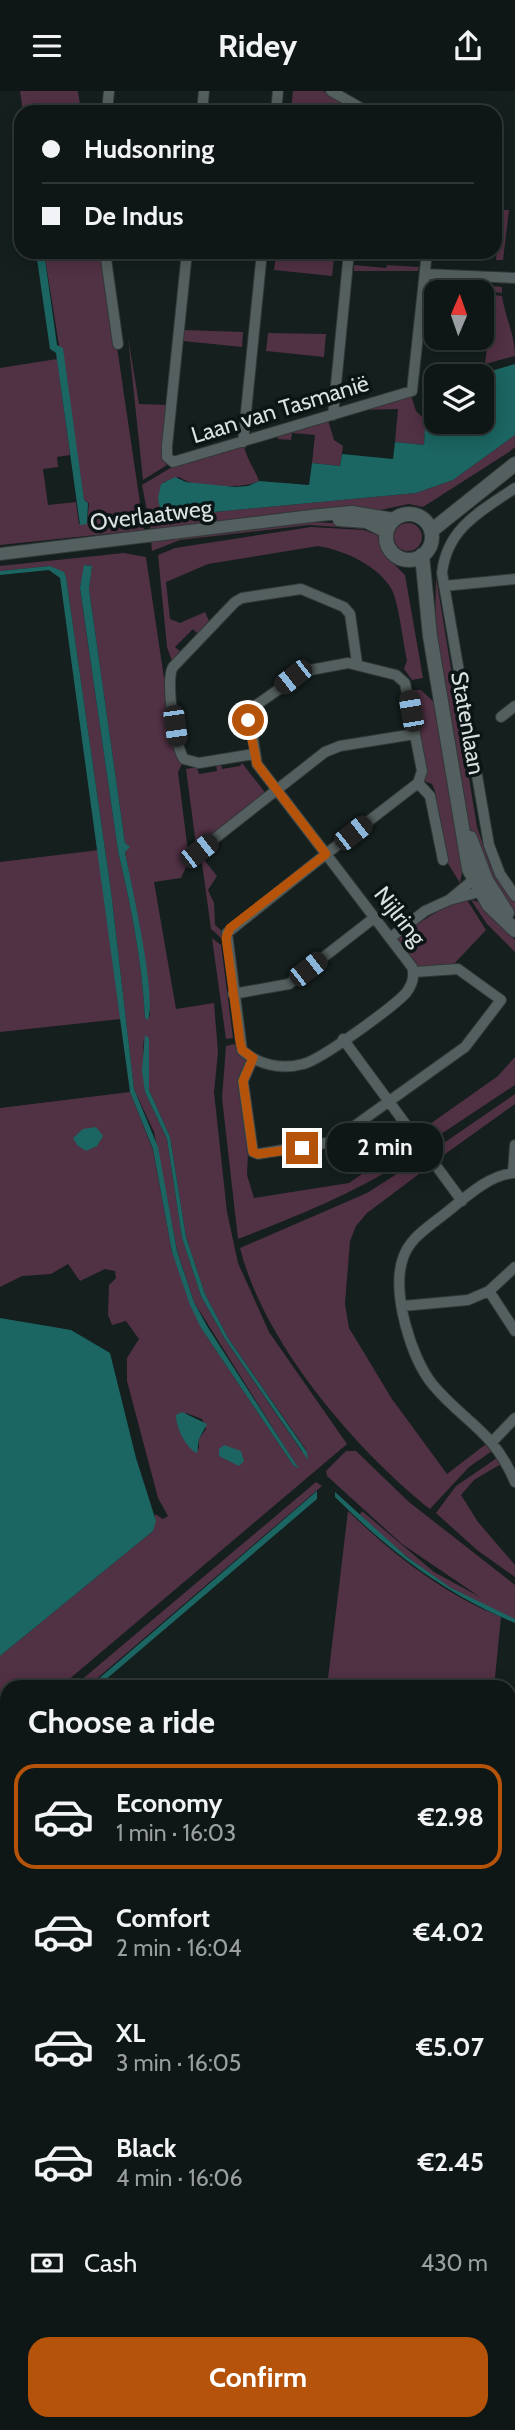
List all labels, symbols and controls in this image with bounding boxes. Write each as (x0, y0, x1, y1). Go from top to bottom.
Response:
text: Ridey (218, 26, 297, 65)
icon: menu (28, 27, 66, 65)
icon: share (449, 27, 487, 65)
text: Hudsonring (84, 133, 214, 165)
text: De Indus (84, 200, 183, 232)
north arrow (424, 280, 494, 350)
map controls (424, 280, 494, 434)
button: layers (424, 364, 494, 434)
street label: Laan van Tasmanië (188, 369, 372, 449)
street label: Overlaatweg (88, 494, 214, 536)
car (270, 656, 317, 698)
street label: Statenlaan (445, 669, 491, 777)
car (398, 688, 425, 734)
car (162, 704, 189, 748)
route start (232, 704, 264, 736)
car (330, 812, 377, 854)
car (176, 830, 223, 872)
street label: Nijlring (368, 881, 432, 952)
car (285, 948, 332, 990)
callout: 2 min (326, 1123, 442, 1173)
route end (286, 1132, 318, 1164)
text: 2 min (357, 1133, 413, 1161)
text: Choose a ride (28, 1702, 215, 1741)
icon: car (32, 1785, 95, 1848)
text: Economy (116, 1787, 222, 1819)
text: €2.98 (418, 1801, 484, 1833)
text: 1 min · 16:03 (116, 1819, 236, 1847)
icon: car (32, 1900, 95, 1963)
text: Comfort (116, 1902, 210, 1934)
text: €4.02 (414, 1916, 484, 1948)
text: 2 min · 16:04 (116, 1934, 242, 1962)
icon: car (32, 2015, 95, 2078)
text: XL (116, 2017, 145, 2049)
text: €5.07 (416, 2031, 484, 2063)
text: 3 min · 16:05 (116, 2049, 241, 2077)
icon: car (32, 2130, 95, 2193)
text: Black (116, 2132, 176, 2164)
text: €2.45 (418, 2146, 484, 2178)
text: 4 min · 16:06 (116, 2164, 243, 2192)
icon: cash (28, 2244, 66, 2282)
text: Cash (84, 2247, 137, 2279)
text: 430 m (421, 2249, 488, 2277)
button: Confirm (28, 2337, 488, 2417)

